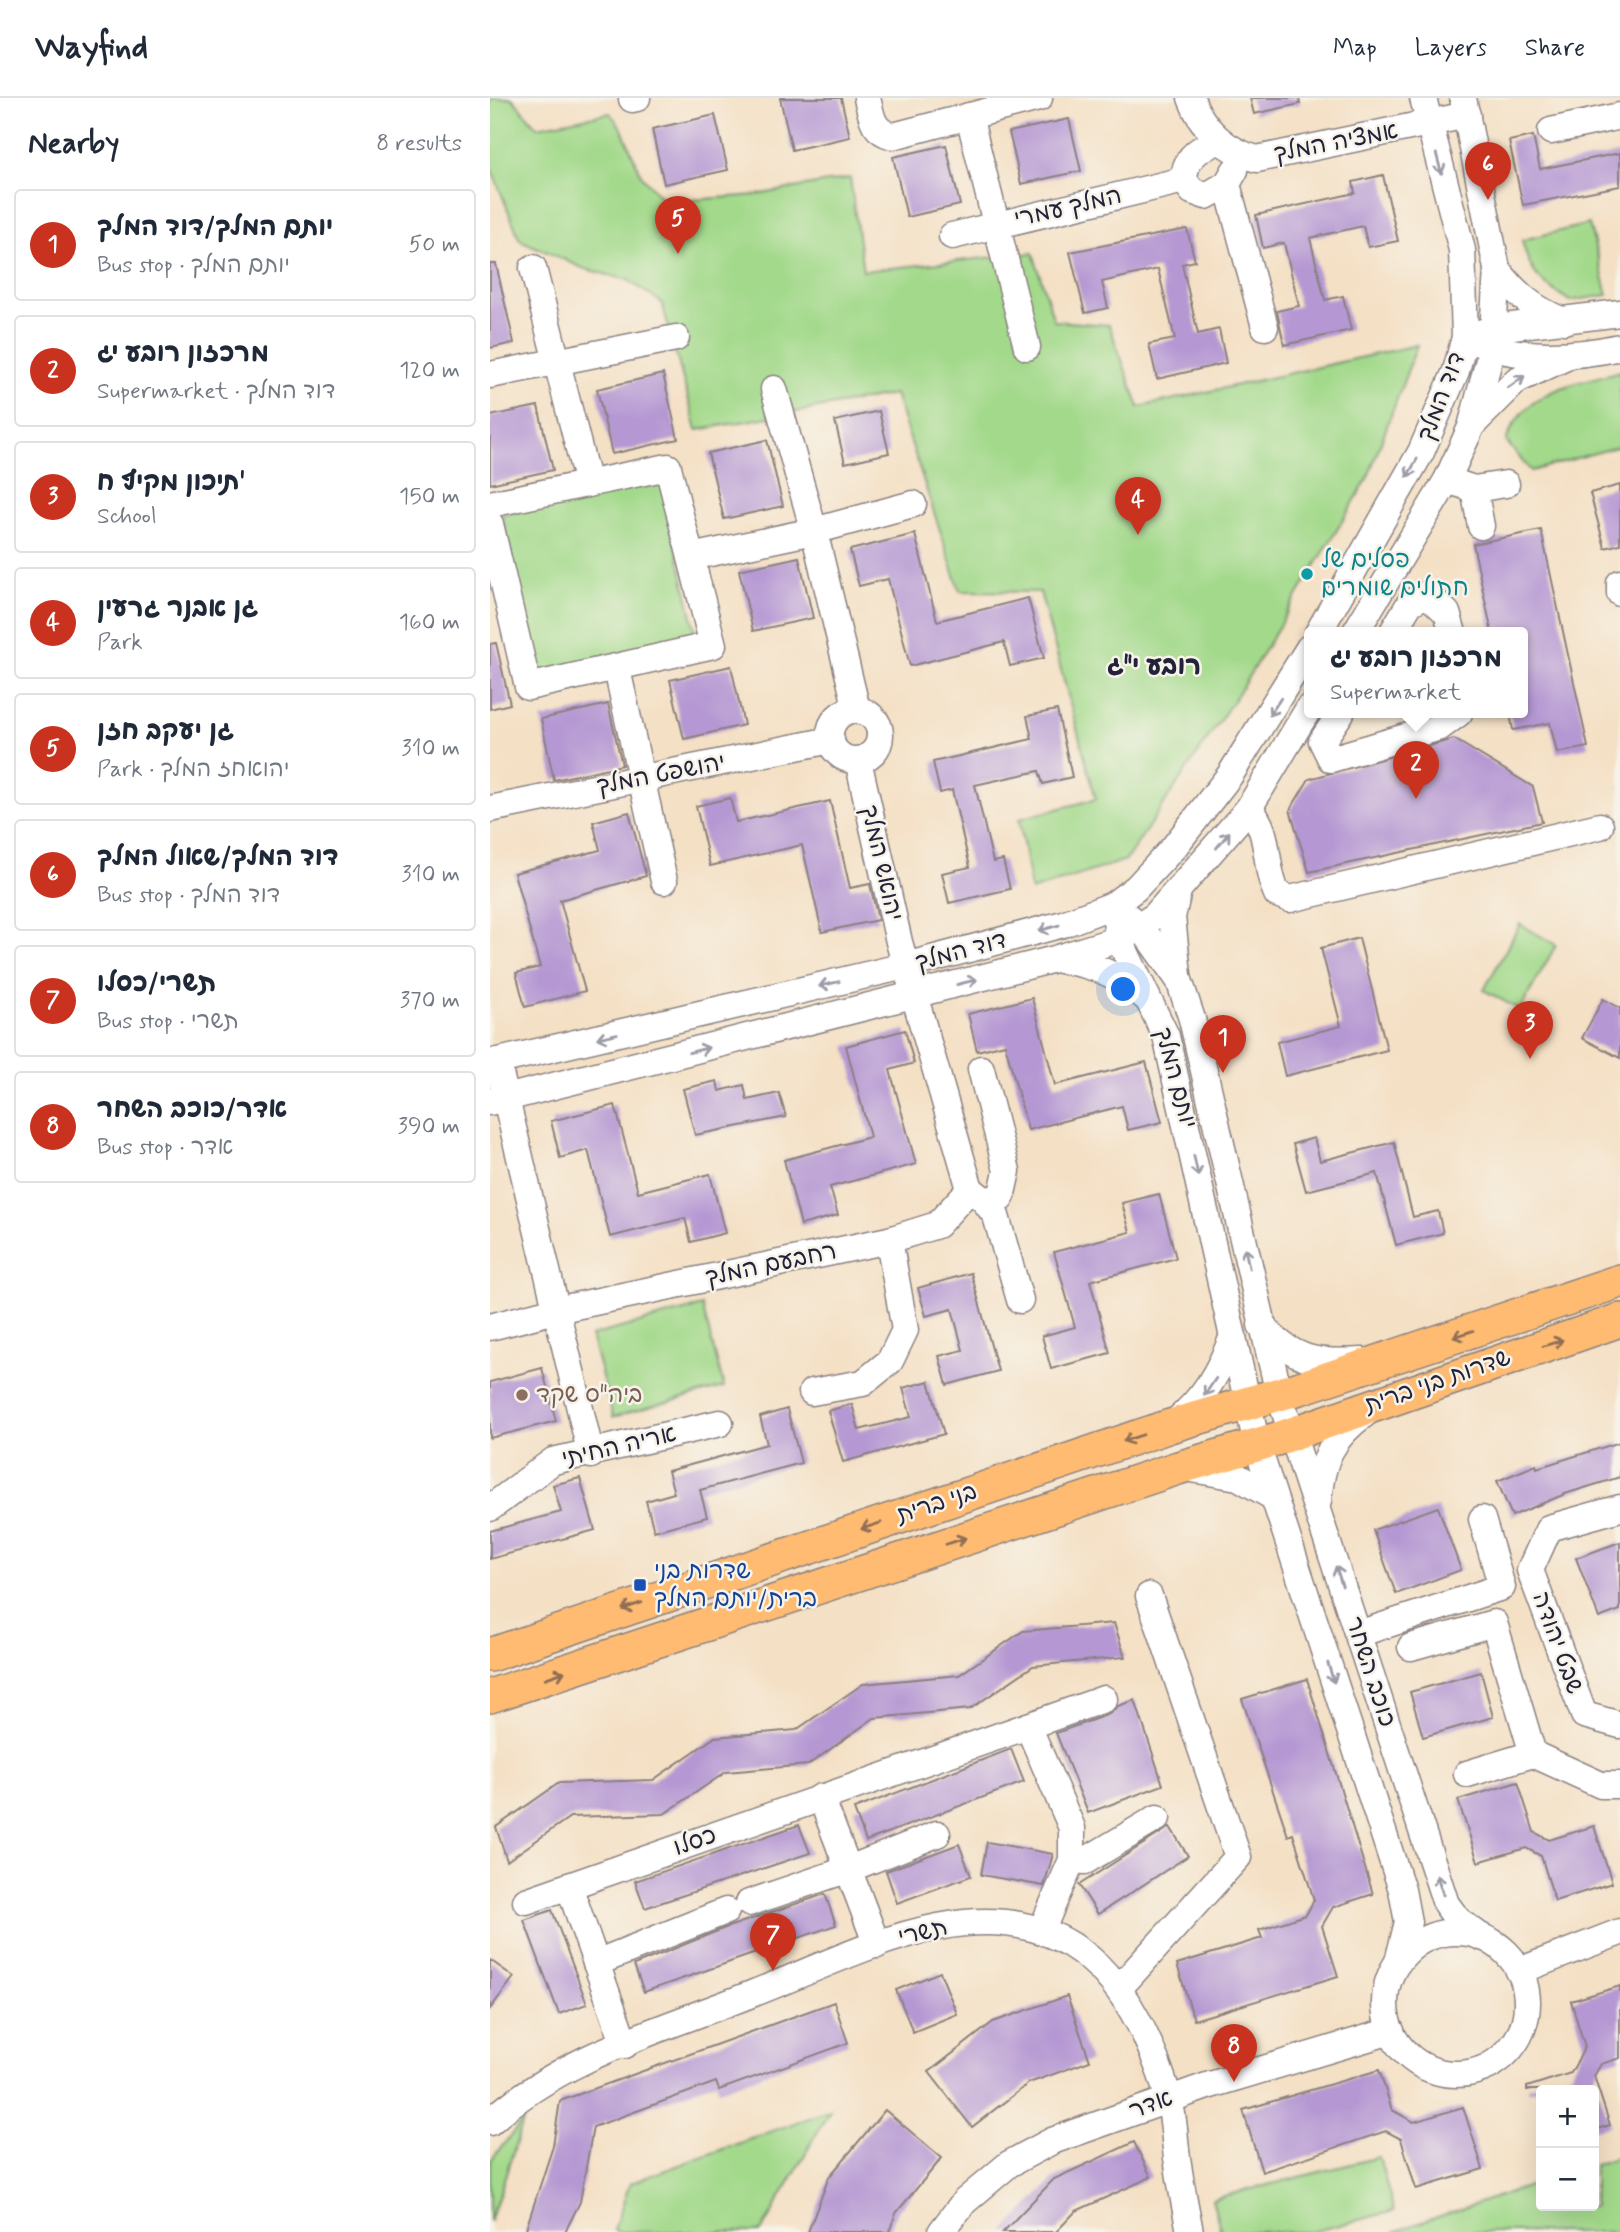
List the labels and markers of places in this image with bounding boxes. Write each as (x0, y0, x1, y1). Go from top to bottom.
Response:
pin: 6 (1465, 142, 1511, 200)
pin: 5 (655, 196, 701, 254)
pin: 4 (1115, 477, 1161, 535)
place label: פסלים של חתולים שומרים (1321, 545, 1469, 604)
marker: פסלים של חתולים שומרים (1299, 566, 1315, 582)
pin: 2 (1393, 741, 1439, 799)
pin: 3 (1507, 1001, 1553, 1059)
pin: 1 (1200, 1015, 1246, 1073)
place label: ביה"ס שקד (536, 1380, 642, 1411)
marker: ביה"ס שקד (514, 1387, 530, 1403)
place label: שדרות בני ברית/יותם המלך (654, 1556, 817, 1615)
marker: שדרות בני ברית/יותם המלך (632, 1577, 648, 1593)
pin: 7 (750, 1913, 796, 1971)
pin: 8 (1211, 2024, 1257, 2082)

